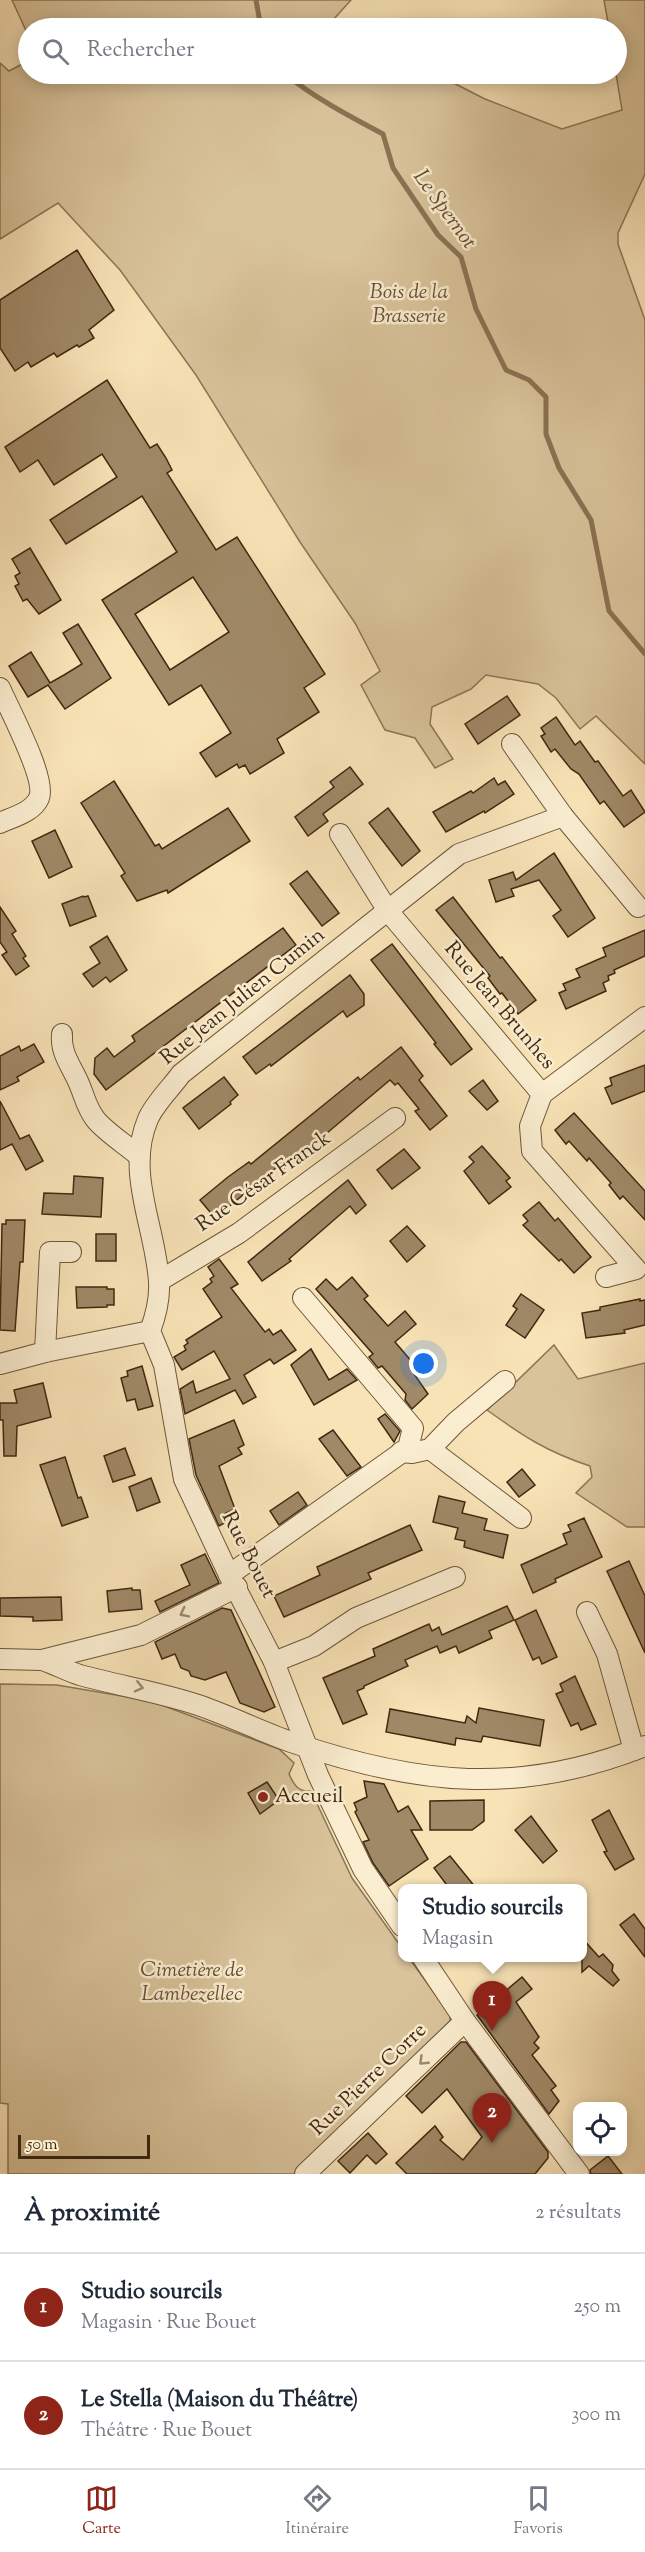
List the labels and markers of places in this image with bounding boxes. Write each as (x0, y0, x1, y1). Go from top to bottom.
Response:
place label: Accueil (275, 1782, 344, 1812)
marker: Accueil (256, 1790, 270, 1804)
pin: 1 (472, 1982, 512, 2031)
pin: 2 (472, 2094, 512, 2143)

